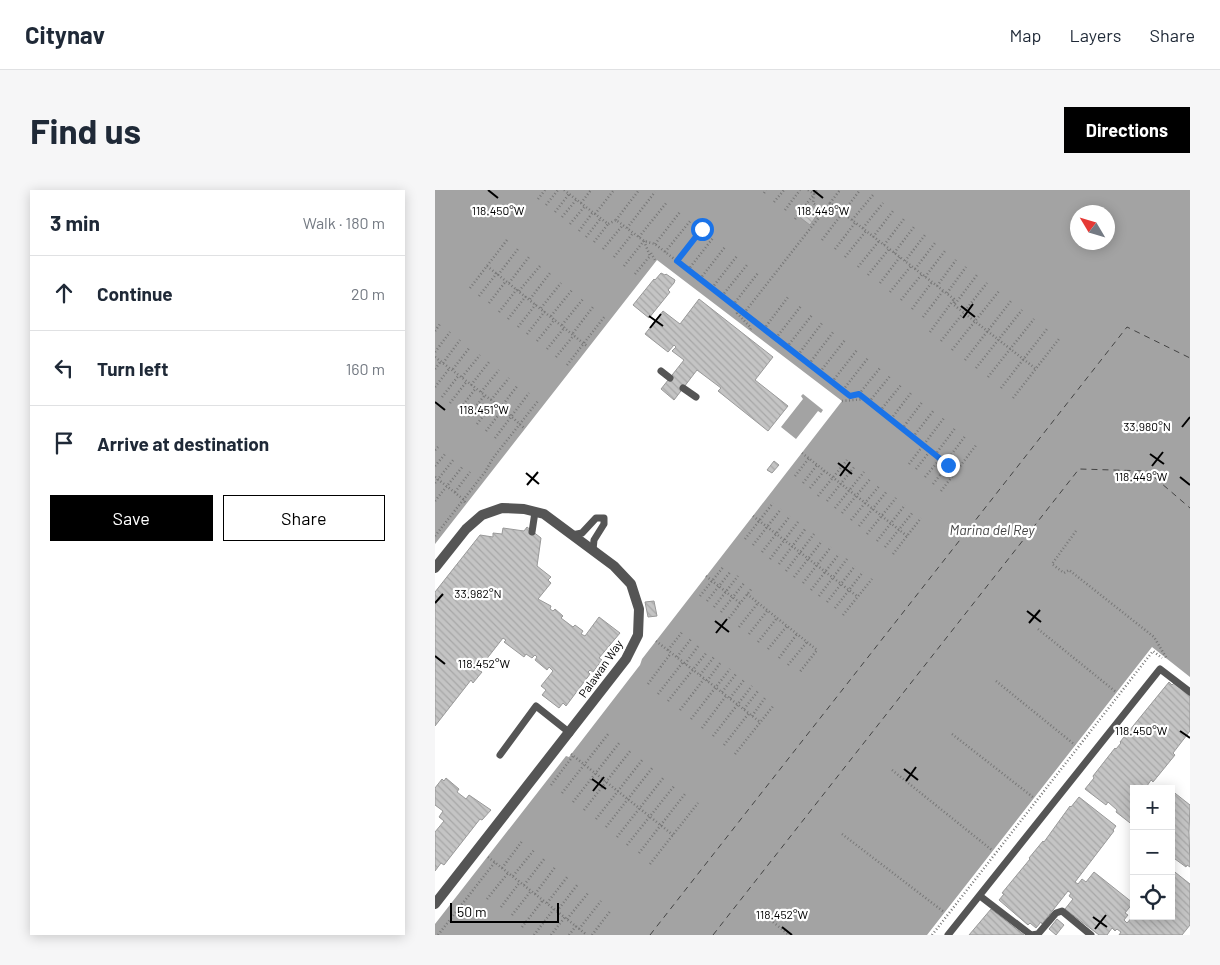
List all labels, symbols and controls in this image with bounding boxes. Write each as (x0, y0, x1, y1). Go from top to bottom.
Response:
text: Citynav (25, 20, 105, 49)
text: Map (1009, 24, 1041, 46)
text: Layers (1069, 24, 1122, 46)
text: Share (1150, 24, 1195, 46)
button: Directions (1064, 107, 1190, 153)
text: Find us (30, 109, 141, 151)
text: 118.450°W (472, 203, 525, 217)
text: 118.449°W (797, 203, 850, 217)
north arrow (1070, 205, 1115, 250)
text: 3 min (50, 210, 100, 235)
text: Walk · 180 m (303, 213, 385, 232)
route start (691, 218, 714, 241)
icon: ahead (50, 279, 78, 307)
text: Continue (97, 282, 173, 305)
text: 20 m (351, 284, 385, 303)
icon: left (50, 354, 78, 382)
text: Turn left (97, 357, 168, 380)
text: 160 m (346, 359, 385, 378)
text: 118.451°W (459, 402, 509, 416)
text: 33.980°N (1123, 419, 1171, 433)
icon: arrive (50, 429, 78, 457)
text: Arrive at destination (97, 432, 269, 455)
route end (937, 454, 960, 477)
text: 118.449°W (1115, 469, 1168, 483)
button: Save (50, 495, 213, 541)
button: Share (223, 495, 385, 541)
water label: Marina del Rey (949, 521, 1035, 538)
text: 33.982°N (454, 586, 502, 600)
street label: Palawan Way (575, 637, 625, 700)
text: 118.452°W (458, 656, 511, 670)
text: 118.450°W (1115, 723, 1168, 737)
map controls (1130, 785, 1175, 920)
button: + (1130, 785, 1175, 830)
button: − (1130, 830, 1175, 875)
button: locate (1130, 875, 1175, 920)
scale bar (450, 900, 559, 923)
text: 50 m (457, 903, 486, 920)
text: 118.452°W (756, 907, 809, 921)

